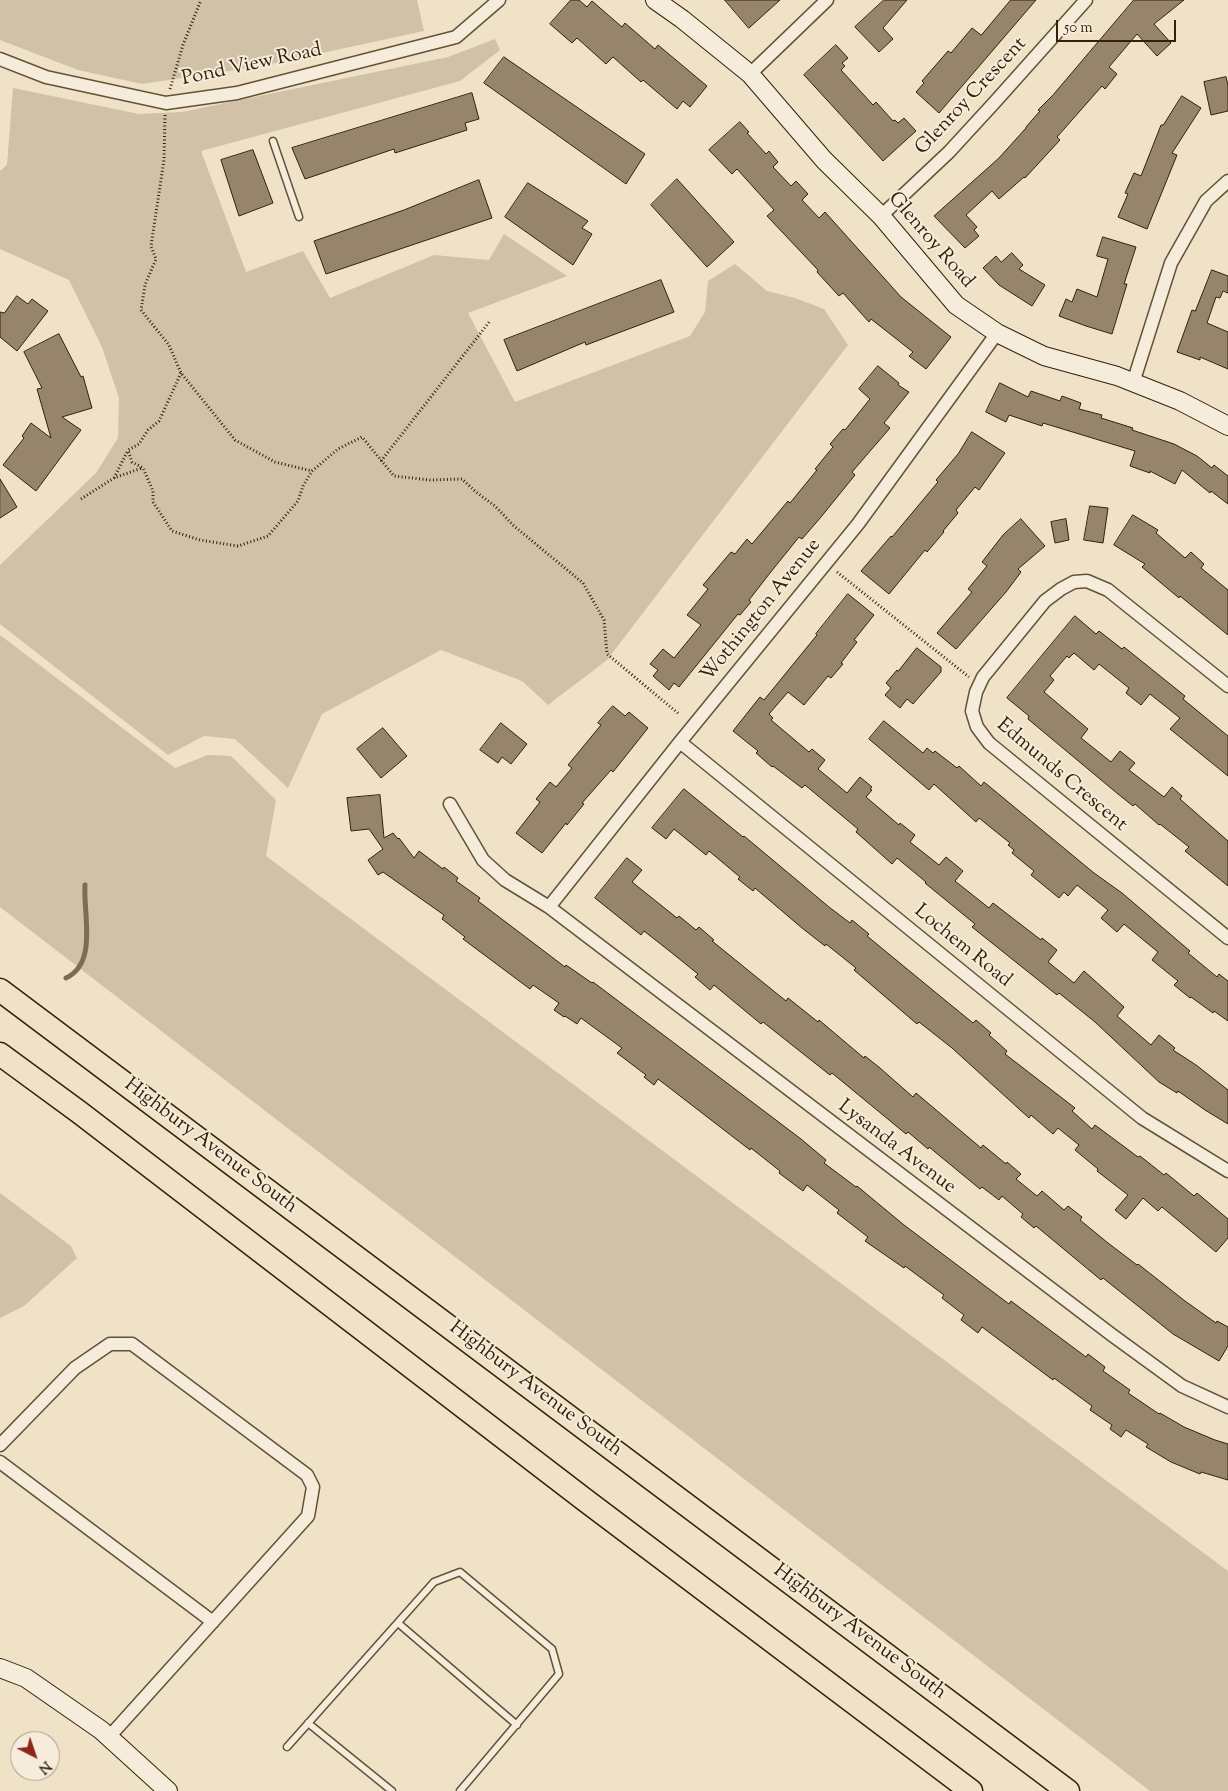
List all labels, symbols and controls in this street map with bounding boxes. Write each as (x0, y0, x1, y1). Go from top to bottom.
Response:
scale bar (1058, 10, 1178, 42)
text: 50 m (1064, 18, 1093, 39)
street label: Glenroy Crescent (911, 33, 1033, 161)
street label: Pond View Road (180, 39, 324, 93)
street label: Glenroy Road (882, 188, 978, 294)
street label: Wothington Avenue (697, 535, 827, 687)
street label: Edmunds Crescent (991, 714, 1131, 838)
street label: Lochem Road (908, 900, 1016, 994)
street label: Highbury Avenue South (119, 1074, 301, 1220)
street label: Lysanda Avenue (832, 1096, 960, 1200)
street label: Highbury Avenue South (444, 1317, 626, 1463)
street label: Highbury Avenue South (768, 1560, 950, 1706)
north arrow (10, 1731, 60, 1781)
text: N (33, 1755, 55, 1778)

